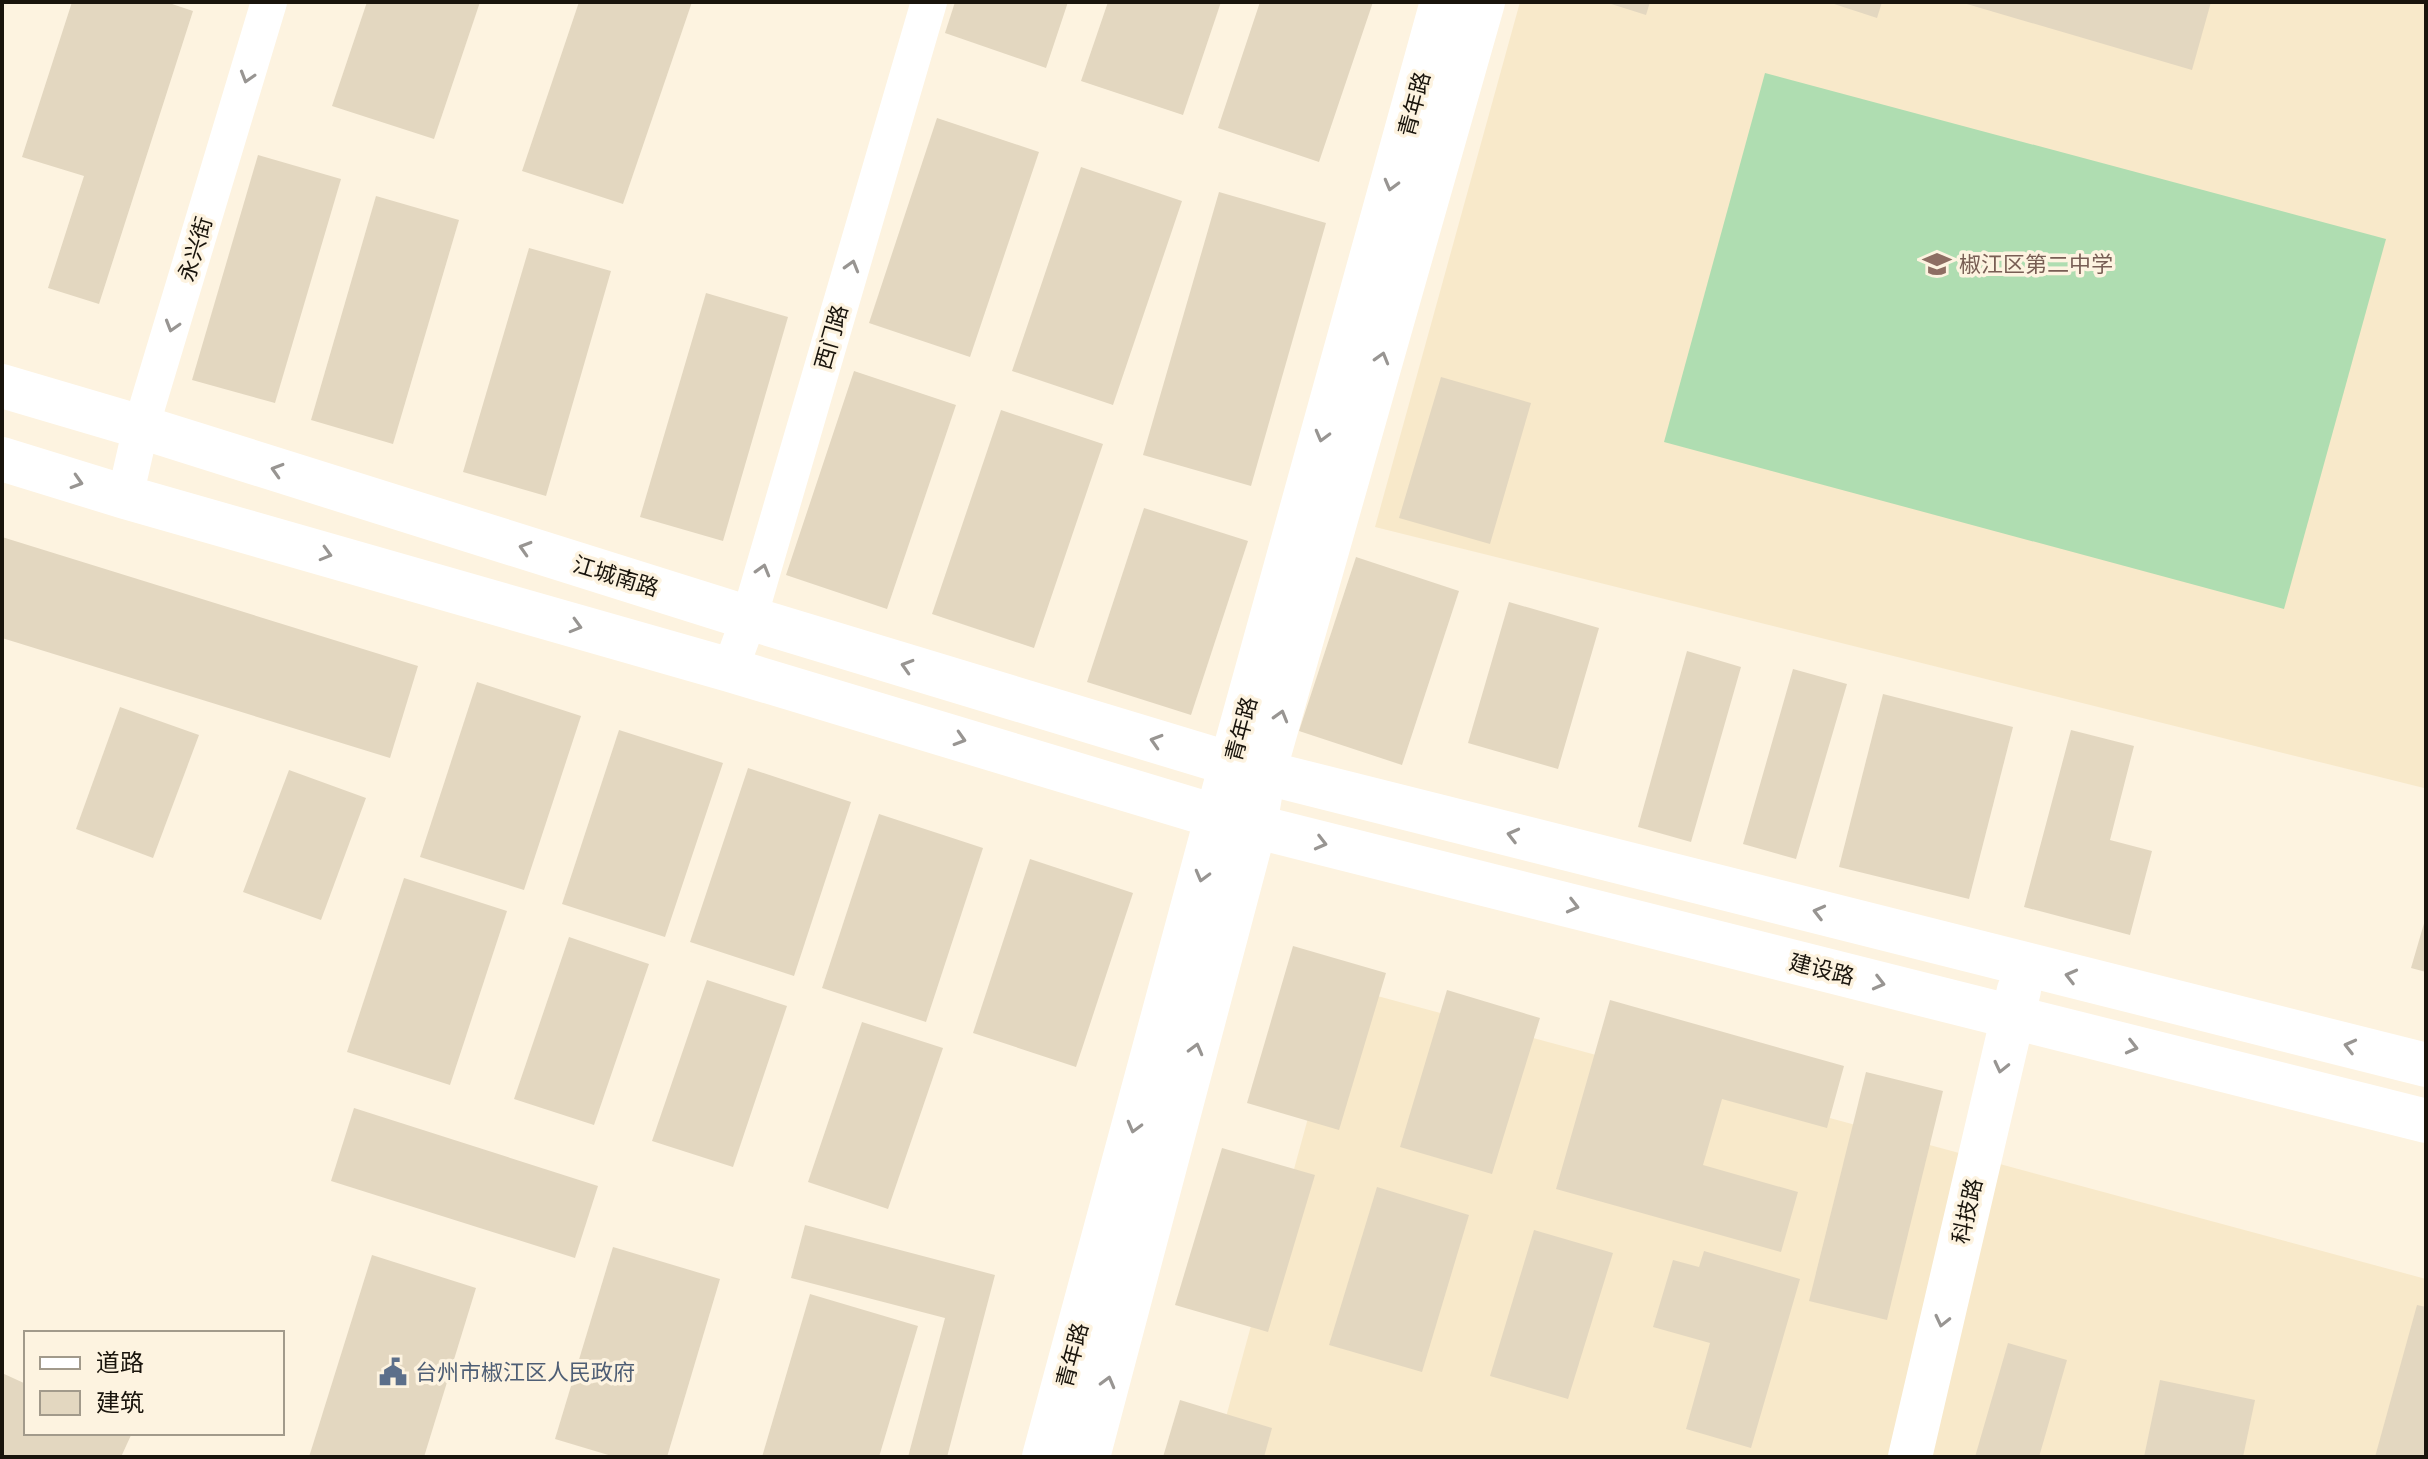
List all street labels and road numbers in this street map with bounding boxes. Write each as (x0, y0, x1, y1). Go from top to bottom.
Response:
street label: 青年路 (1393, 69, 1436, 140)
street label: 永兴街 (173, 214, 218, 285)
street label: 西门路 (809, 302, 854, 373)
street label: 江城南路 (570, 551, 662, 602)
street label: 青年路 (1220, 694, 1263, 765)
street label: 建设路 (1787, 948, 1857, 991)
street label: 科技路 (1947, 1176, 1988, 1246)
street label: 青年路 (1051, 1320, 1094, 1391)

